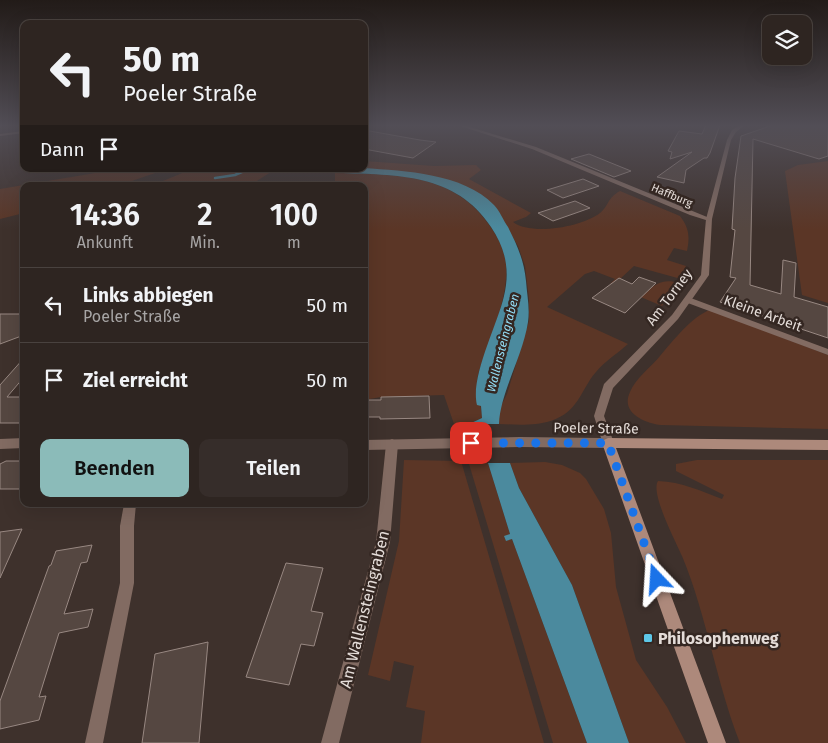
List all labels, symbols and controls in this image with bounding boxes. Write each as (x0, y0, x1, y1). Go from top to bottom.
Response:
map controls (762, 15, 812, 65)
button: layers (762, 15, 812, 65)
text: 50 m (123, 38, 200, 80)
icon: left (40, 40, 105, 105)
text: Poeler Straße (123, 80, 257, 107)
icon: arrive (95, 135, 123, 163)
text: Dann (40, 138, 85, 161)
street label: Haffburg (649, 181, 695, 210)
text: 14:36 (70, 197, 140, 233)
text: 2 (197, 197, 213, 233)
text: 100 (270, 197, 318, 233)
text: Ankunft (77, 233, 133, 252)
text: Min. (190, 233, 220, 252)
text: m (287, 233, 301, 252)
street label: Am Torney (643, 266, 696, 329)
text: Links abbiegen (83, 284, 214, 307)
icon: left (40, 291, 68, 319)
street label: Kleine Arbeit (721, 291, 805, 336)
water label: Wallensteingraben (484, 292, 522, 394)
text: 50 m (307, 294, 348, 317)
text: Poeler Straße (83, 307, 181, 326)
icon: arrive (40, 366, 68, 394)
text: Ziel erreicht (83, 369, 188, 392)
text: 50 m (307, 369, 348, 392)
street label: Poeler Straße (553, 419, 639, 438)
pin (450, 422, 492, 464)
icon: arrive (457, 429, 485, 457)
button: Beenden (40, 439, 189, 497)
button: Teilen (199, 439, 348, 497)
street label: Am Wallensteingraben (336, 528, 393, 690)
position arrow (630, 552, 682, 604)
place label: Philosophenweg (658, 629, 779, 648)
marker: Philosophenweg (642, 632, 654, 644)

